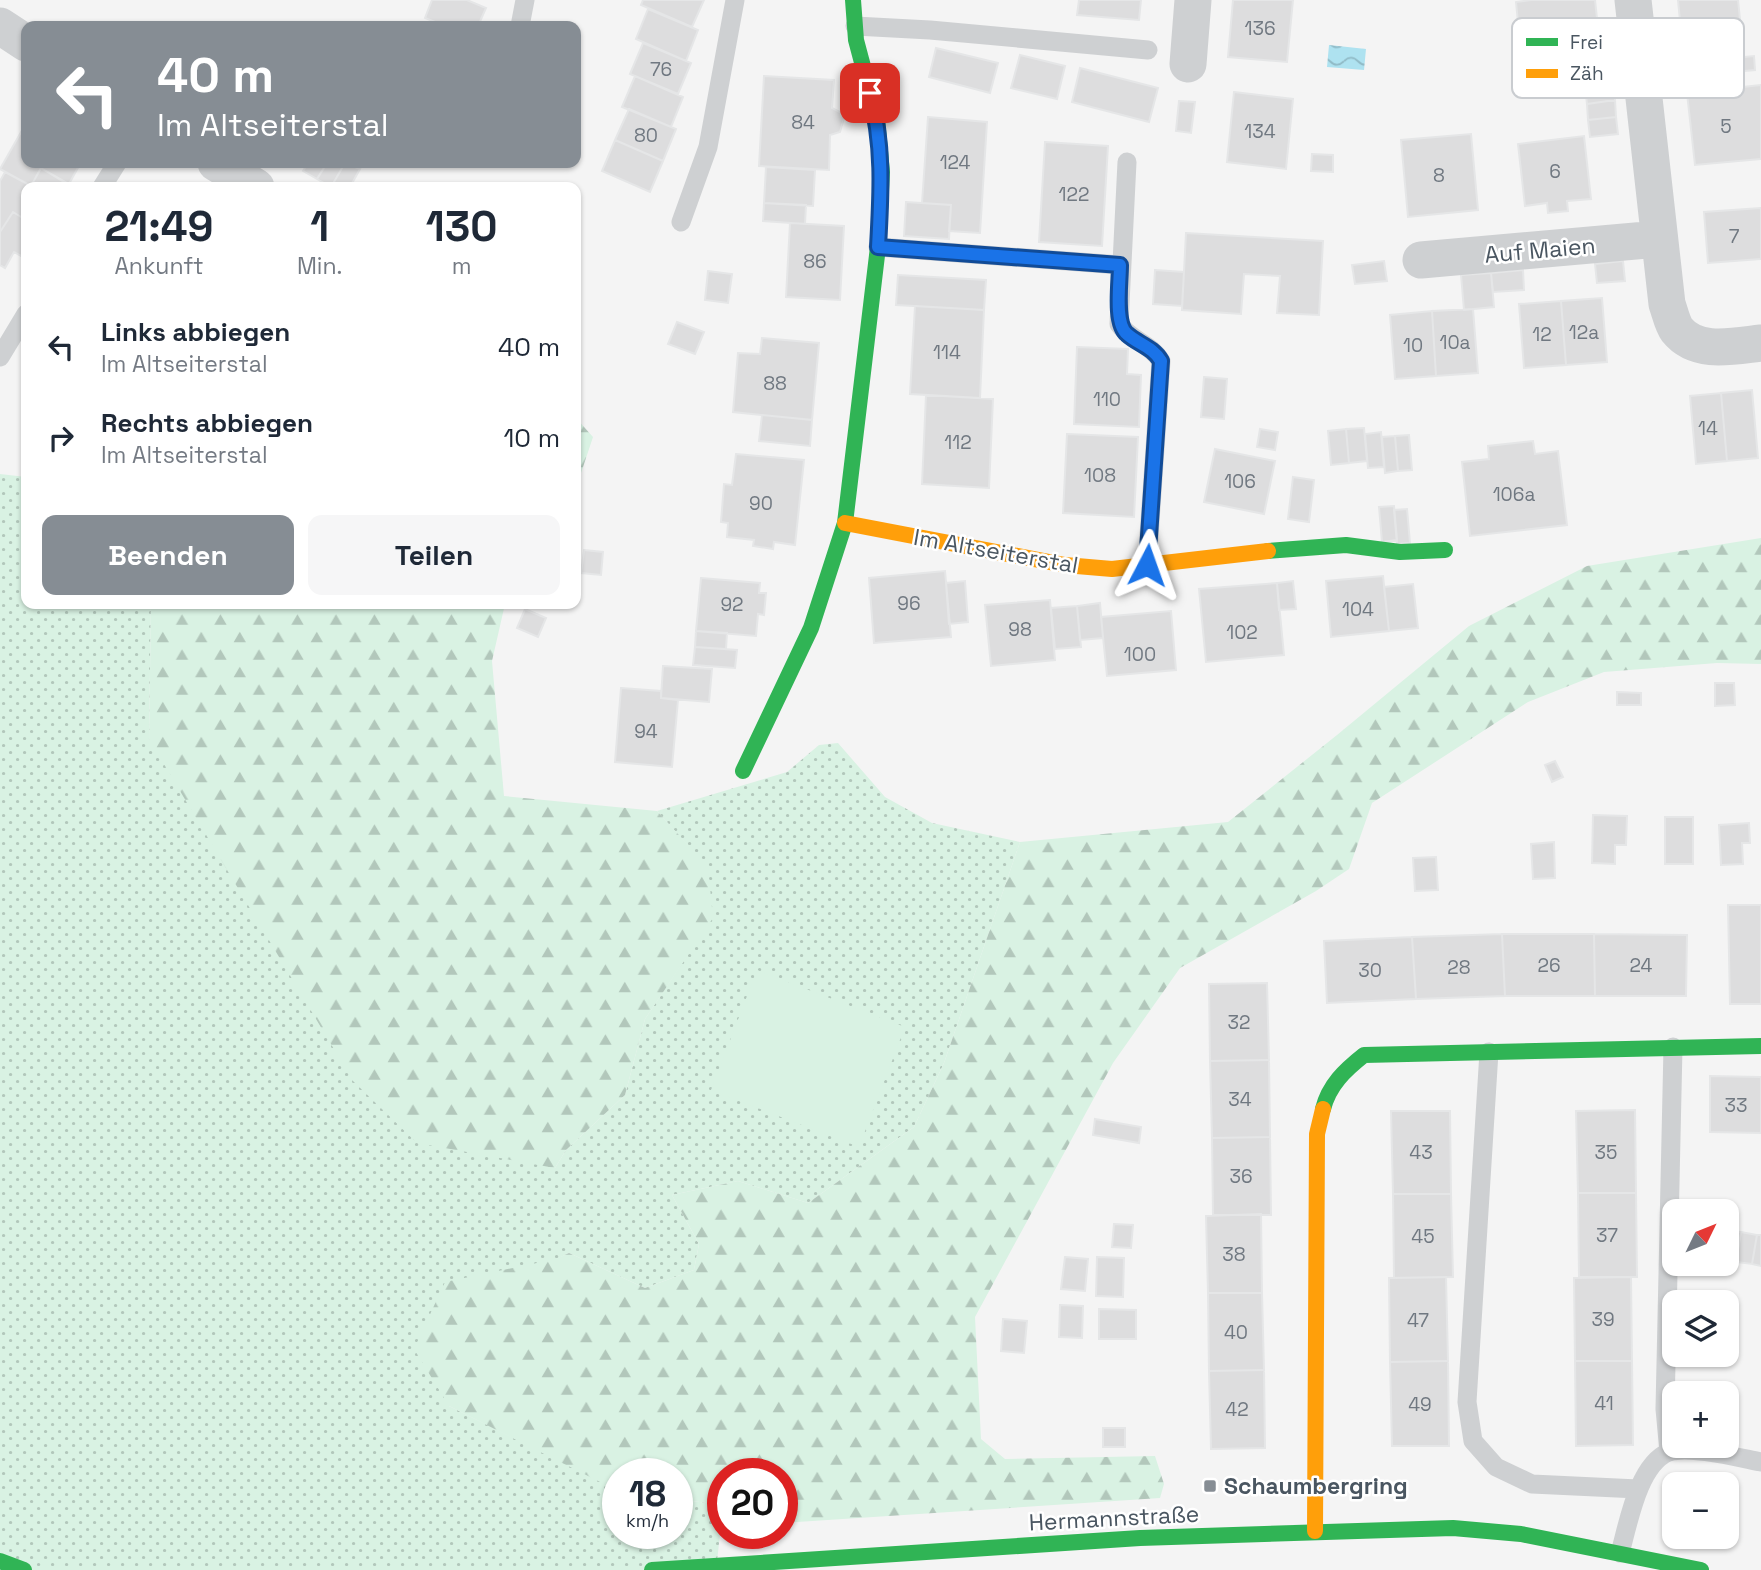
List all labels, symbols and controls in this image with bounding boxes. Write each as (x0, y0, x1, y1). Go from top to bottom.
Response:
house number: 136 (1244, 16, 1276, 41)
legend (1512, 18, 1744, 98)
text: Frei (1570, 30, 1603, 55)
text: 40 m (157, 44, 274, 106)
icon: left (42, 49, 133, 140)
house number: 76 (650, 57, 672, 82)
text: Zäh (1570, 61, 1604, 86)
pin (840, 63, 900, 123)
icon: arrive (851, 74, 889, 112)
text: Im Altseiterstal (157, 105, 389, 145)
house number: 84 (791, 110, 815, 135)
house number: 5 (1720, 114, 1732, 139)
house number: 134 (1244, 119, 1276, 144)
house number: 80 (634, 123, 658, 148)
house number: 124 (940, 150, 970, 175)
house number: 6 (1549, 159, 1561, 184)
house number: 8 (1433, 163, 1445, 188)
house number: 122 (1059, 182, 1089, 207)
text: 21:49 (104, 200, 214, 253)
text: 1 (310, 200, 329, 253)
text: 130 (426, 200, 498, 253)
house number: 7 (1729, 224, 1740, 249)
street label: Auf Maien (1483, 230, 1597, 270)
house number: 86 (803, 249, 827, 274)
text: Ankunft (114, 251, 204, 281)
text: Min. (297, 251, 342, 281)
text: m (452, 251, 472, 281)
text: Links abbiegen (101, 315, 290, 349)
house number: 12a (1569, 320, 1599, 345)
house number: 12 (1532, 322, 1552, 347)
icon: left (42, 328, 80, 366)
text: 40 m (498, 330, 560, 364)
house number: 10a (1439, 330, 1471, 355)
house number: 10 (1403, 333, 1423, 358)
house number: 114 (933, 340, 961, 365)
text: Im Altseiterstal (101, 349, 268, 379)
house number: 88 (763, 371, 787, 396)
house number: 110 (1093, 387, 1121, 412)
text: Rechts abbiegen (101, 406, 313, 440)
house number: 14 (1698, 416, 1718, 441)
icon: right (42, 419, 80, 457)
text: 10 m (503, 421, 560, 455)
house number: 112 (944, 430, 972, 455)
text: Im Altseiterstal (101, 440, 268, 470)
house number: 108 (1084, 463, 1116, 488)
house number: 106 (1224, 469, 1256, 494)
house number: 106a (1493, 482, 1535, 507)
house number: 90 (749, 491, 773, 516)
button: Beenden (42, 515, 294, 595)
button: Teilen (308, 515, 560, 595)
street label: Im Altseiterstal (911, 522, 1081, 580)
position arrow (1110, 528, 1184, 602)
house number: 96 (897, 591, 921, 616)
house number: 92 (720, 592, 744, 617)
house number: 104 (1342, 597, 1374, 622)
house number: 98 (1008, 617, 1032, 642)
house number: 102 (1226, 620, 1258, 645)
house number: 100 (1124, 642, 1156, 667)
house number: 94 (634, 719, 658, 744)
house number: 26 (1537, 953, 1561, 978)
house number: 24 (1630, 953, 1653, 978)
house number: 28 (1447, 955, 1471, 980)
house number: 30 (1358, 958, 1382, 983)
house number: 32 (1228, 1010, 1250, 1035)
house number: 34 (1228, 1087, 1252, 1112)
house number: 33 (1725, 1093, 1747, 1118)
house number: 43 (1409, 1140, 1433, 1165)
house number: 35 (1595, 1140, 1617, 1165)
house number: 36 (1229, 1164, 1253, 1189)
north arrow (1662, 1199, 1740, 1276)
map controls (1662, 1199, 1739, 1549)
house number: 37 (1596, 1223, 1618, 1248)
house number: 45 (1411, 1224, 1435, 1249)
house number: 38 (1222, 1242, 1246, 1267)
button: layers (1662, 1290, 1739, 1367)
house number: 39 (1591, 1307, 1615, 1332)
house number: 47 (1407, 1308, 1429, 1333)
house number: 40 (1224, 1320, 1248, 1345)
button: + (1662, 1381, 1739, 1458)
house number: 41 (1594, 1391, 1614, 1416)
house number: 49 (1408, 1392, 1432, 1417)
house number: 42 (1225, 1397, 1249, 1422)
speed limit sign: 20 (707, 1458, 798, 1549)
place label: Schaumbergring (1224, 1471, 1408, 1501)
text: 18 (629, 1472, 666, 1516)
button: − (1662, 1472, 1739, 1549)
marker: Schaumbergring (1202, 1478, 1218, 1494)
street label: Hermannstraße (1028, 1499, 1200, 1537)
text: km/h (626, 1509, 669, 1532)

